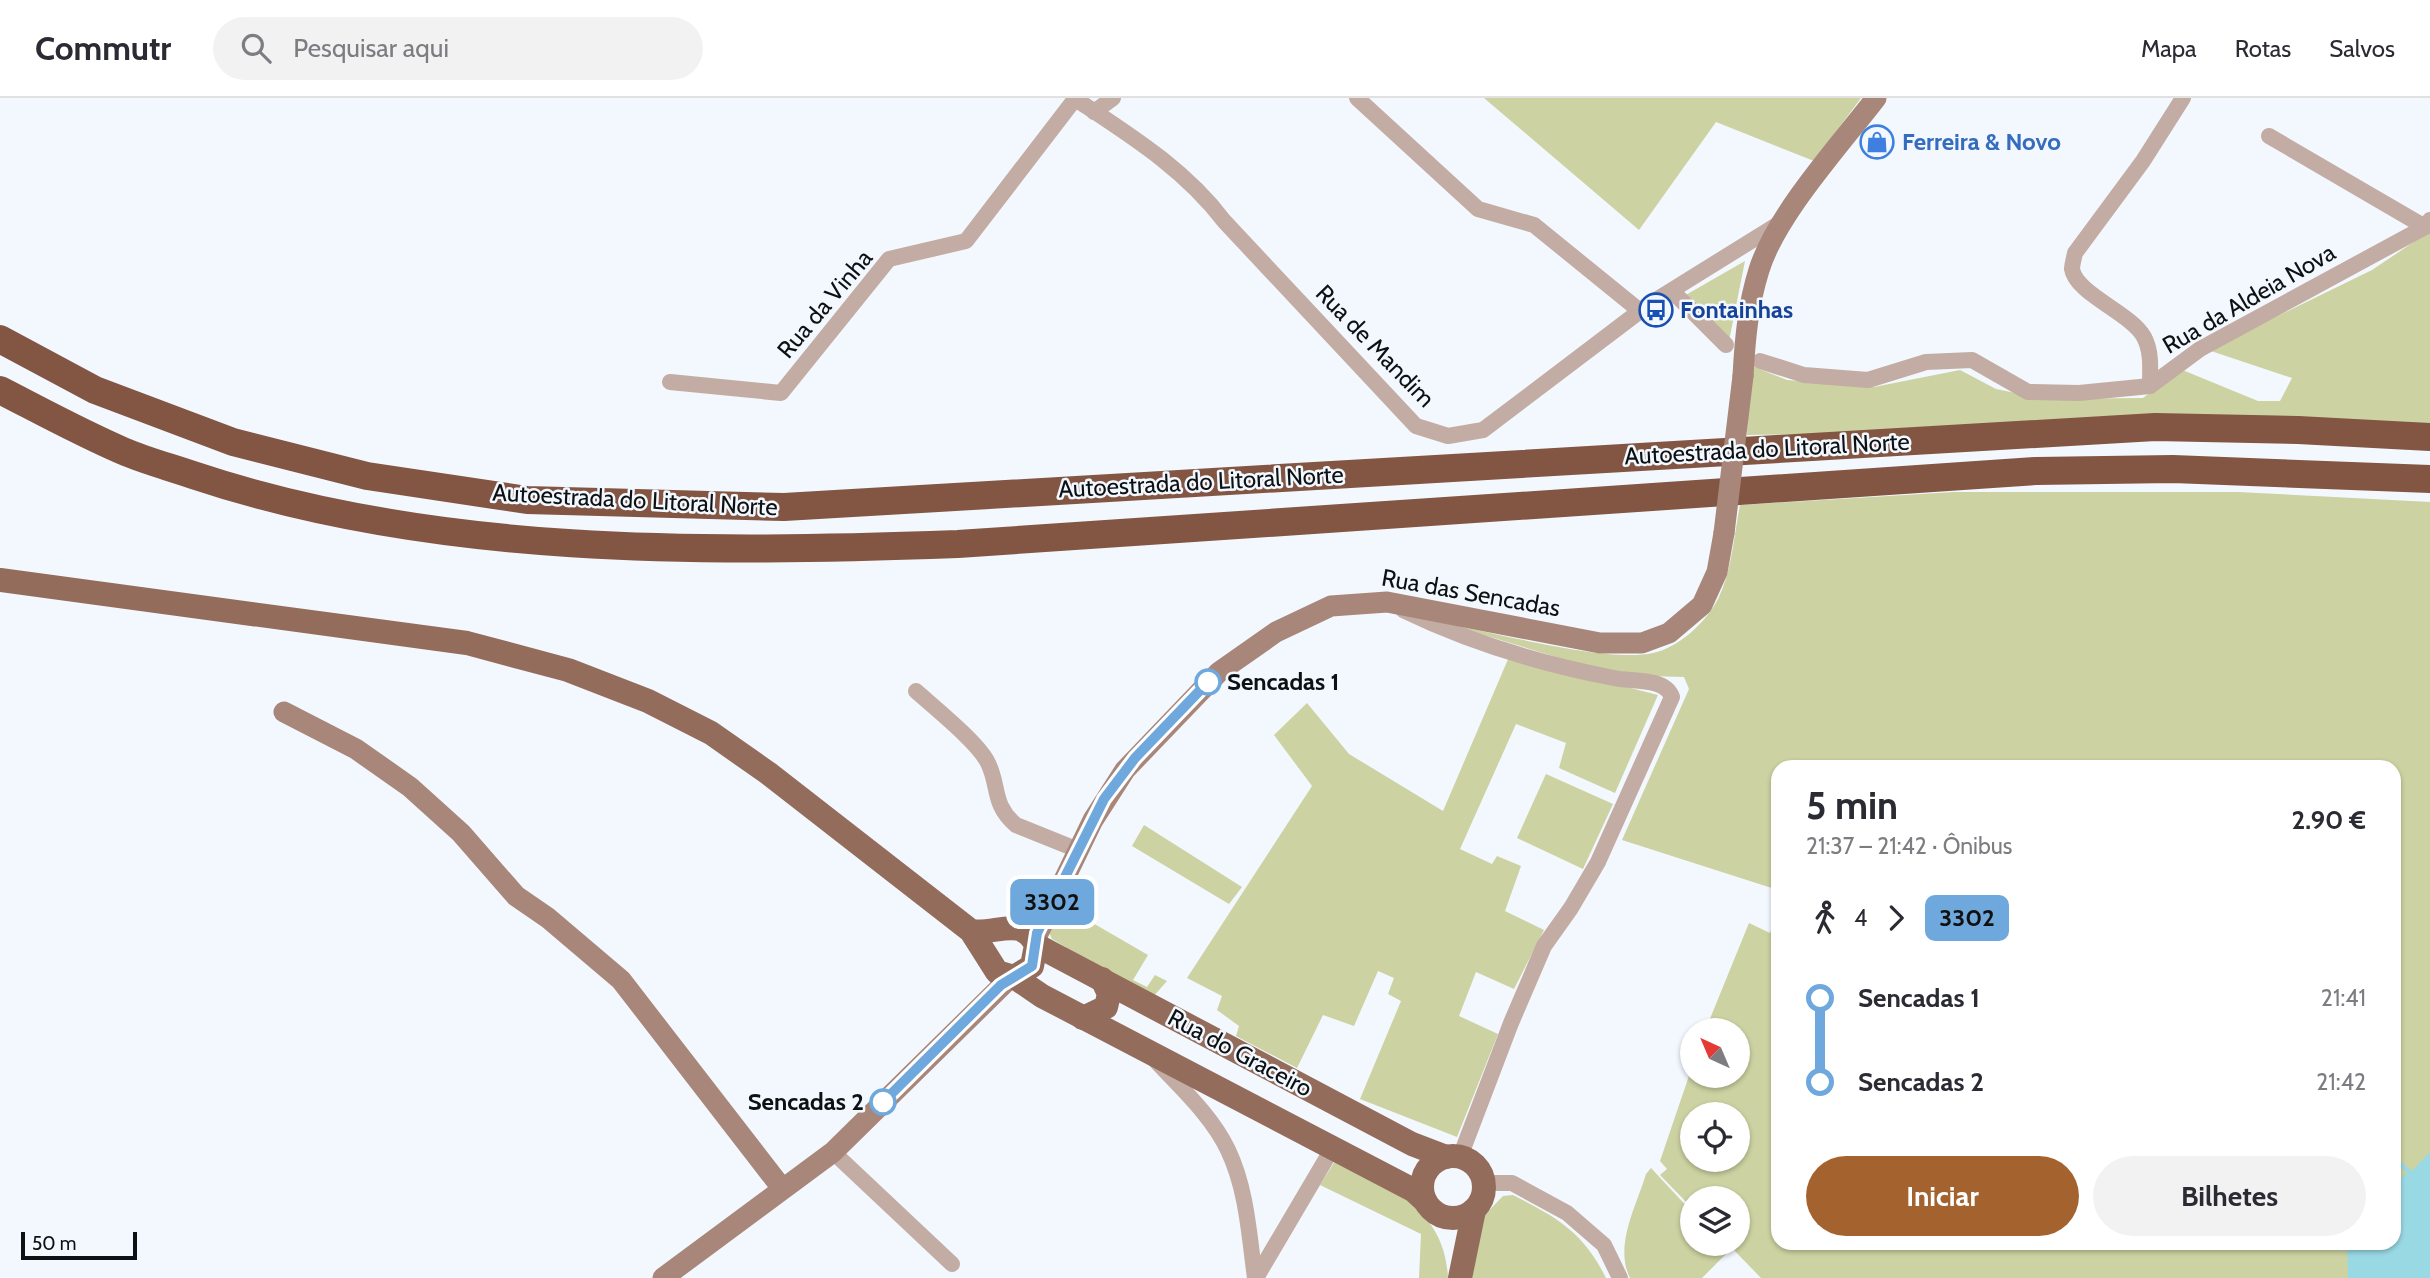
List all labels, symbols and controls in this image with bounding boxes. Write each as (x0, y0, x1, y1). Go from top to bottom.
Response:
search box (213, 17, 703, 80)
text: Commutr (35, 28, 171, 68)
icon: search (237, 29, 275, 67)
text: Pesquisar aqui (293, 32, 449, 64)
text: Mapa (2141, 34, 2197, 63)
text: Rotas (2235, 34, 2291, 63)
text: Salvos (2329, 34, 2395, 63)
shop icon: Ferreira & Novo (1858, 123, 1896, 161)
place label: Ferreira & Novo (1902, 127, 2061, 156)
street label: Rua da Aldeia Nova (2157, 237, 2341, 360)
street label: Rua da Vinha (771, 243, 879, 364)
street label: Rua de Mandim (1310, 279, 1441, 413)
bus stop icon: Fontainhas (1637, 291, 1675, 329)
place label: Fontainhas (1680, 295, 1793, 324)
street label: Autoestrada do Litoral Norte (1624, 427, 1910, 470)
street label: Autoestrada do Litoral Norte (1058, 460, 1344, 503)
street label: Autoestrada do Litoral Norte (492, 478, 778, 521)
street label: Rua das Sencadas (1380, 563, 1563, 622)
place label: Sencadas 1 (1227, 667, 1339, 696)
marker: Sencadas 1 (1195, 669, 1221, 695)
text: 5 min (1806, 782, 1898, 829)
text: 2.90 € (2291, 804, 2366, 836)
text: 21:37 – 21:42 · Ônibus (1806, 832, 2012, 860)
line badge: 3302 (1003, 879, 1101, 925)
text: 3302 (1024, 887, 1080, 916)
icon: walk (1806, 899, 1844, 937)
icon: forward (1877, 899, 1915, 937)
text: 3302 (1939, 903, 1995, 932)
text: 4 (1854, 904, 1867, 932)
text: Sencadas 1 (1858, 982, 1980, 1014)
text: 21:41 (2321, 984, 2366, 1012)
street label: Rua do Graceiro (1163, 1002, 1317, 1103)
north arrow (1680, 1018, 1750, 1088)
map controls (1680, 1018, 1750, 1256)
text: Sencadas 2 (1858, 1066, 1984, 1098)
text: 21:42 (2316, 1068, 2366, 1096)
place label: Sencadas 2 (748, 1087, 864, 1116)
marker: Sencadas 2 (870, 1089, 896, 1115)
button: locate (1680, 1102, 1750, 1172)
button: Iniciar (1806, 1156, 2079, 1236)
button: Bilhetes (2093, 1156, 2366, 1236)
button: layers (1680, 1186, 1750, 1256)
scale bar (21, 1229, 136, 1261)
text: 50 m (32, 1232, 76, 1255)

